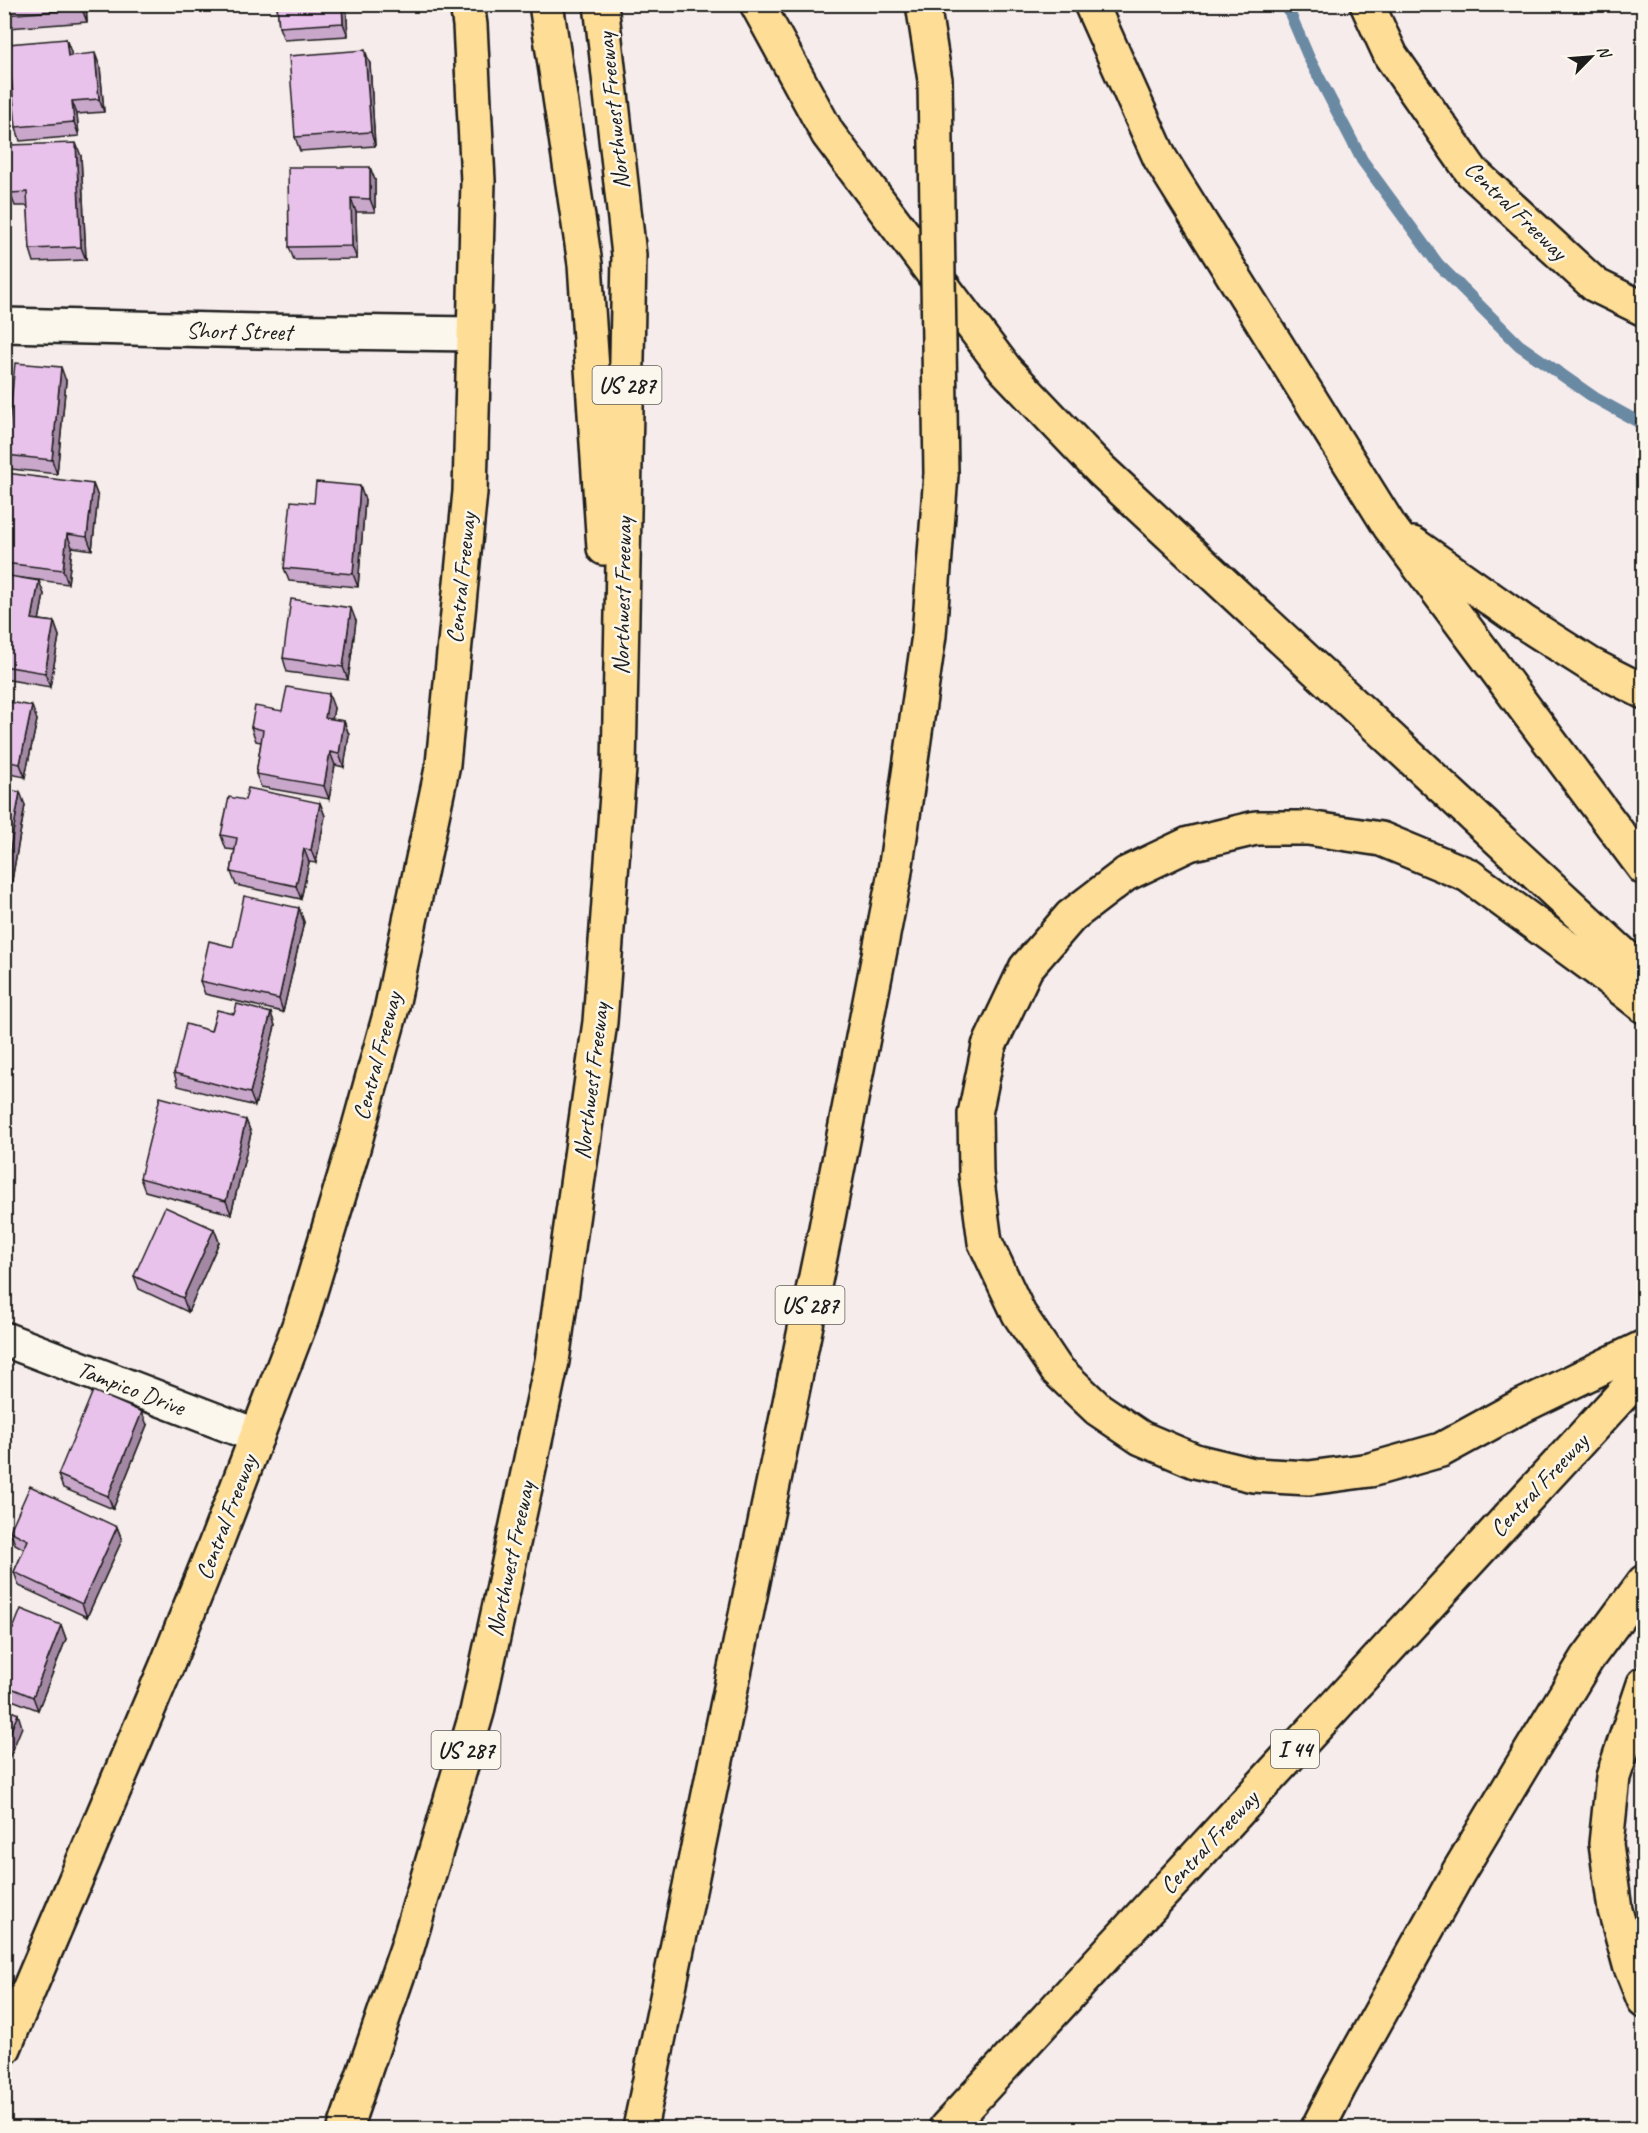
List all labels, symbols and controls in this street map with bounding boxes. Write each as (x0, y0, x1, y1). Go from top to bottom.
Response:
north arrow (1561, 27, 1621, 87)
street label: Northwest Freeway (590, 29, 636, 191)
text: N (1593, 42, 1616, 63)
street label: Central Freeway (1458, 154, 1575, 268)
street label: Short Street (186, 315, 295, 347)
road number: US 287 (592, 366, 662, 404)
street label: Central Freeway (439, 509, 483, 645)
street label: Northwest Freeway (606, 515, 638, 675)
street label: Central Freeway (346, 987, 409, 1123)
street label: Northwest Freeway (567, 999, 616, 1161)
road number: US 287 (776, 1286, 844, 1324)
street label: Tampico Drive (73, 1354, 191, 1423)
street label: Central Freeway (1483, 1425, 1596, 1543)
street label: Central Freeway (188, 1449, 264, 1584)
street label: Northwest Freeway (479, 1477, 541, 1639)
road number: I 44 (1271, 1730, 1319, 1768)
road number: US 287 (432, 1731, 500, 1769)
street label: Central Freeway (1153, 1782, 1266, 1900)

